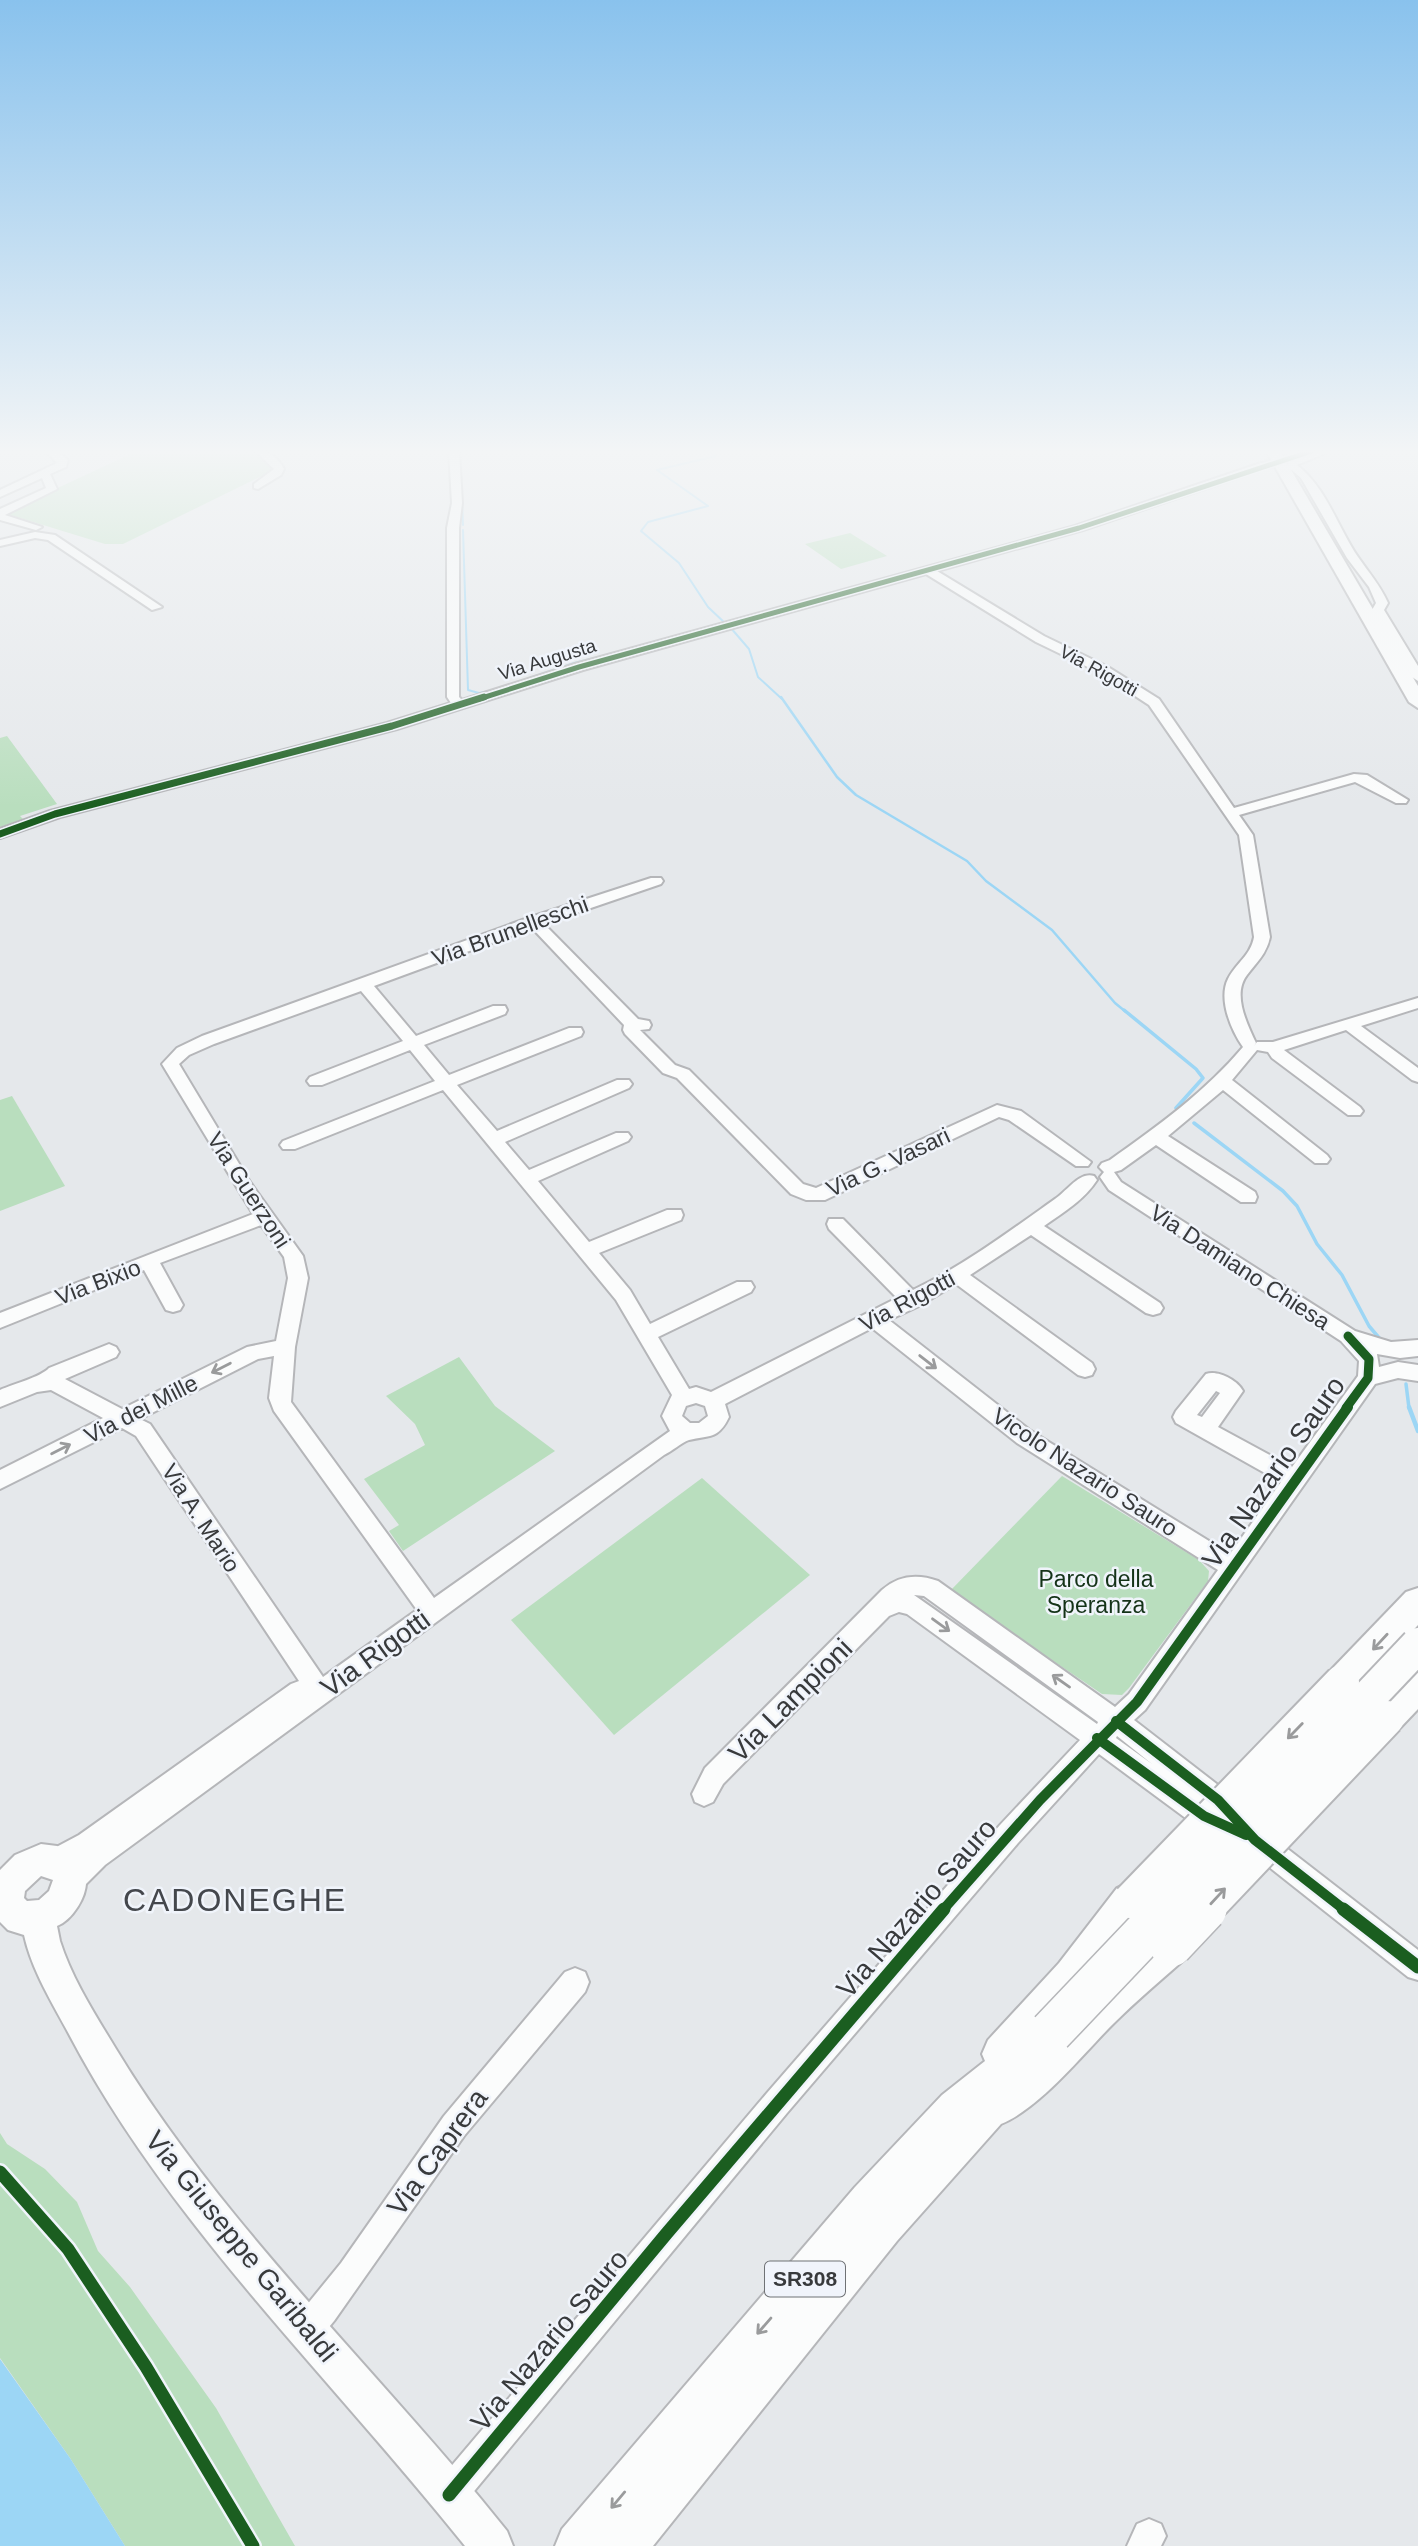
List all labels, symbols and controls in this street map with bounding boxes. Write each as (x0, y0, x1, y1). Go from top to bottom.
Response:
street label: Via Augusta (496, 635, 599, 684)
street label: Via Rigotti (1056, 640, 1142, 701)
street label: Via Brunelleschi (428, 891, 592, 971)
street label: Via G. Vasari (822, 1122, 954, 1202)
street label: Via Guerzoni (202, 1127, 296, 1253)
street label: Via Damiano Chiesa (1145, 1199, 1335, 1335)
street label: Via Bixio (52, 1254, 144, 1310)
street label: Via Rigotti (855, 1265, 959, 1337)
one-way arrow (918, 1354, 936, 1369)
one-way arrow (211, 1362, 232, 1376)
street label: Via dei Mille (80, 1369, 202, 1449)
street label: Via Nazario Sauro (1196, 1371, 1351, 1574)
street label: Vicolo Nazario Sauro (987, 1402, 1183, 1542)
one-way arrow (50, 1442, 71, 1455)
street label: Via A. Mario (156, 1459, 246, 1577)
park label: Parco della Speranza (1038, 1566, 1154, 1618)
street label: Via Rigotti (315, 1604, 436, 1703)
one-way arrow (931, 1618, 950, 1632)
street label: Via Lampioni (722, 1632, 858, 1768)
one-way arrow (1372, 1633, 1389, 1650)
one-way arrow (1052, 1674, 1071, 1688)
one-way arrow (1286, 1722, 1303, 1739)
street label: Via Nazario Sauro (830, 1813, 1002, 2004)
district label: CADONEGHE (123, 1882, 347, 1918)
one-way arrow (1210, 1888, 1227, 1905)
street label: Via Caprera (381, 2083, 494, 2222)
street label: Via Giuseppe Garibaldi (139, 2125, 344, 2368)
street label: Via Nazario Sauro (465, 2244, 634, 2437)
road number: SR308 (765, 2262, 845, 2296)
one-way arrow (756, 2317, 772, 2335)
one-way arrow (610, 2490, 625, 2508)

